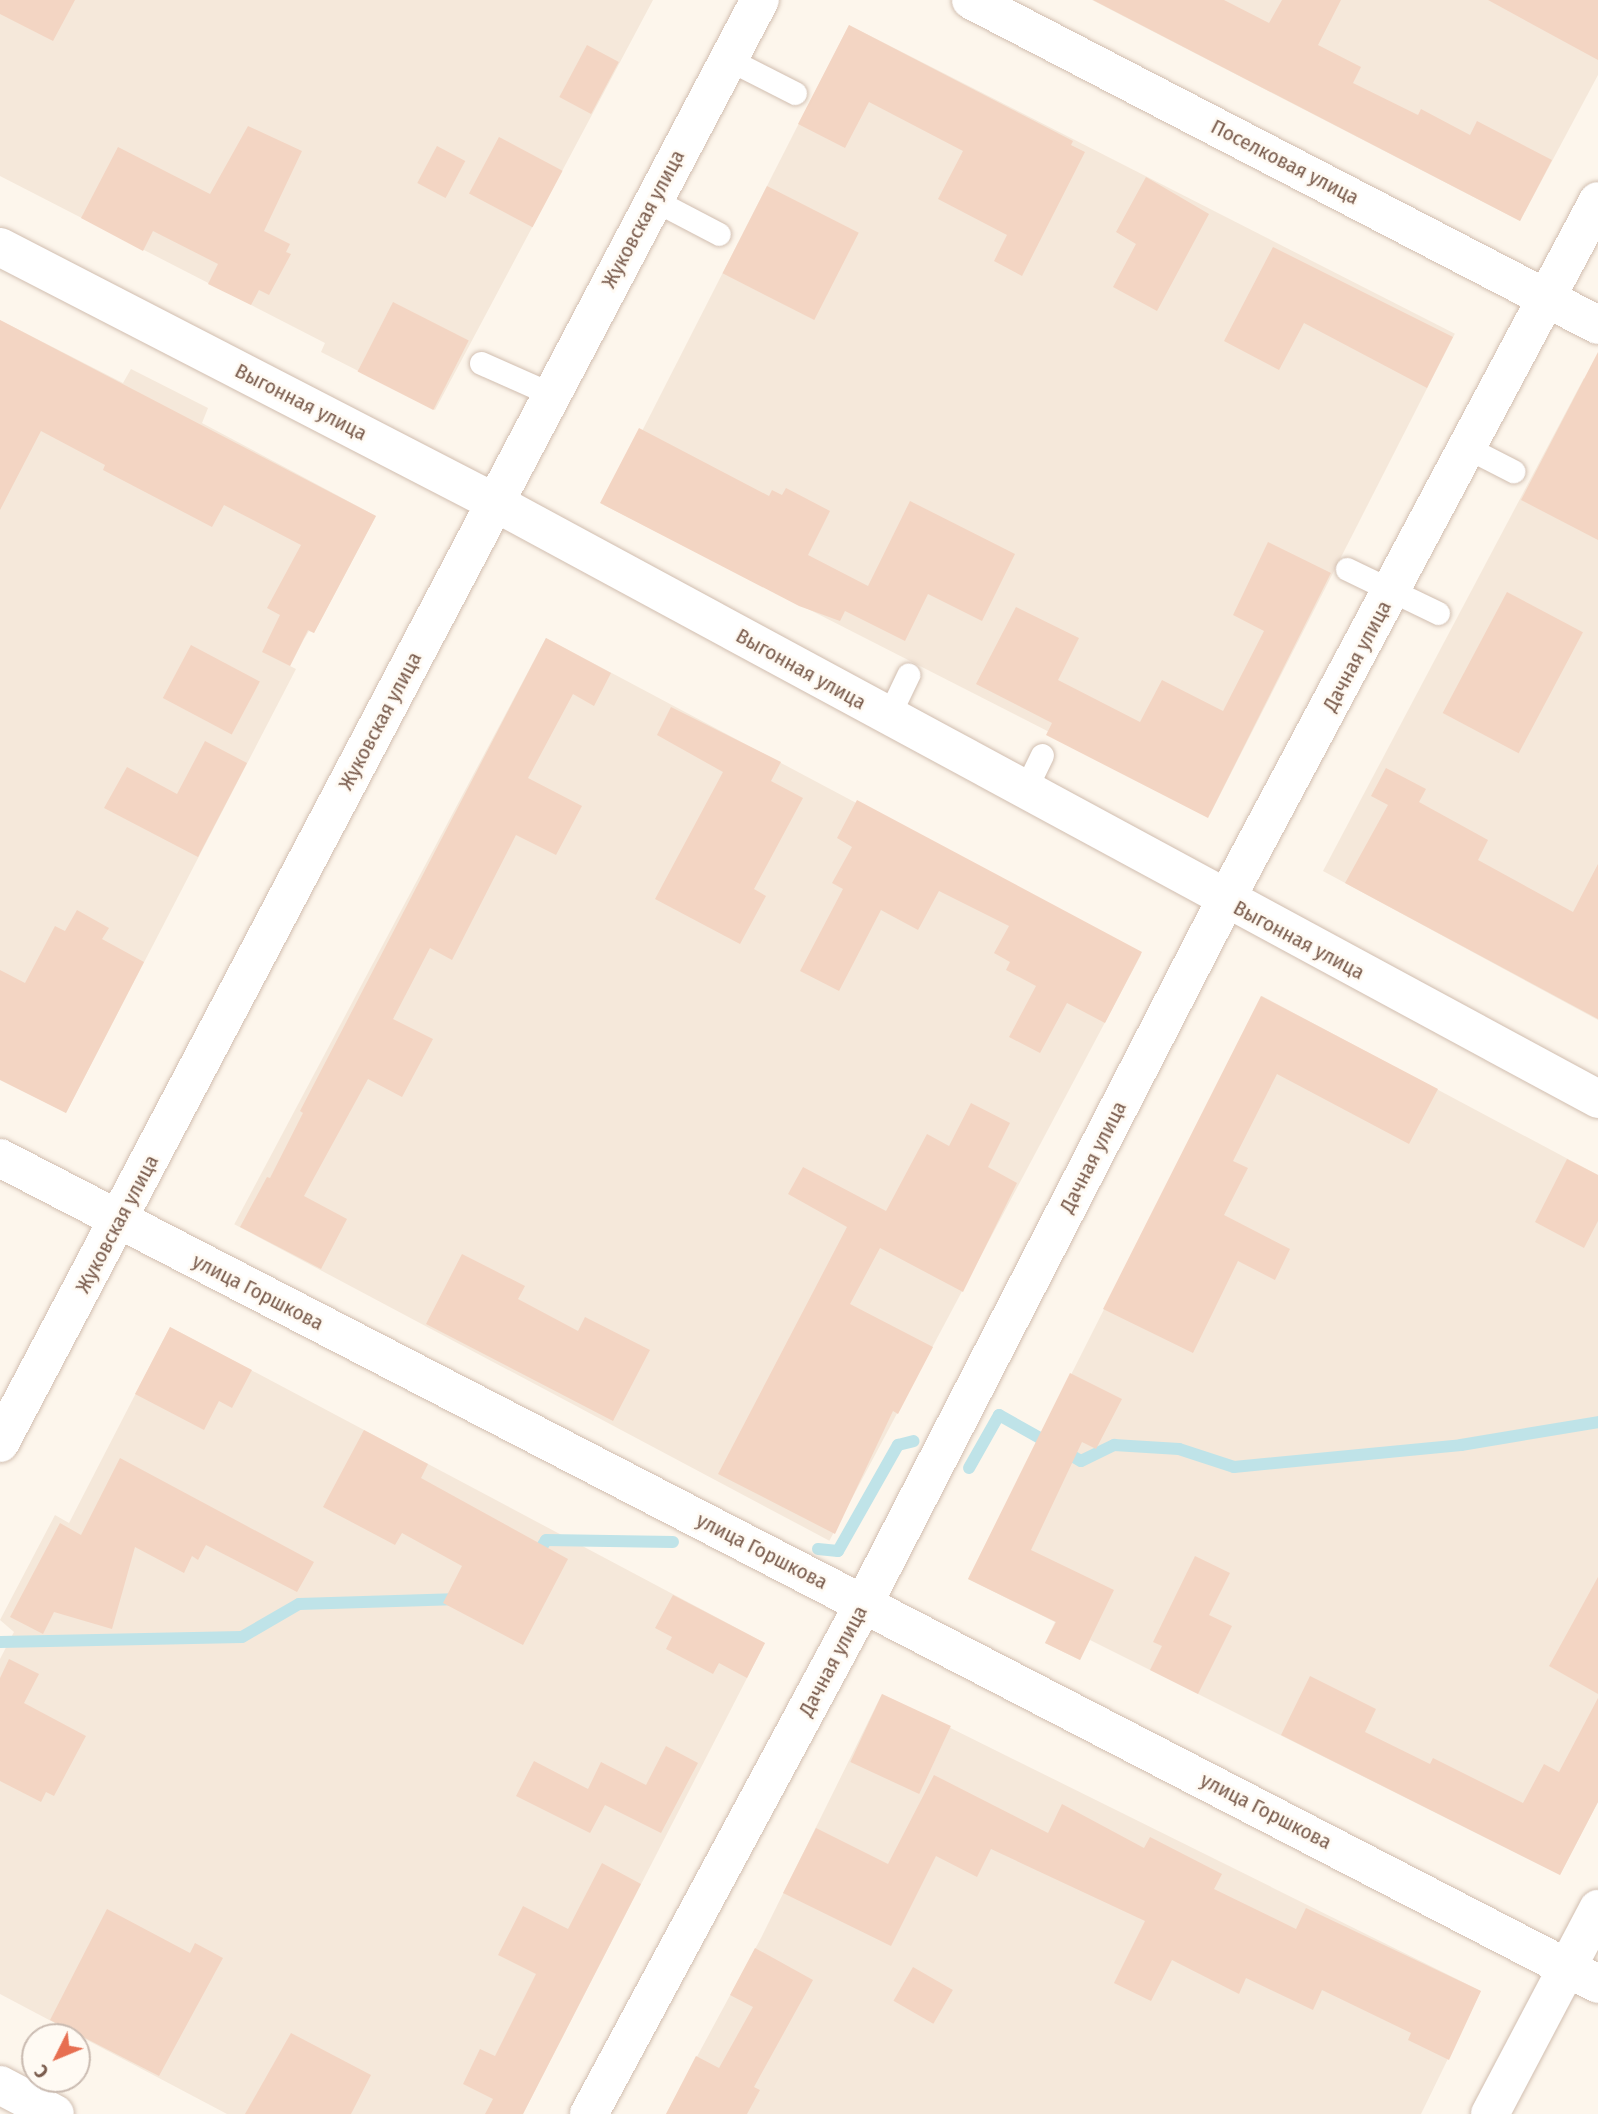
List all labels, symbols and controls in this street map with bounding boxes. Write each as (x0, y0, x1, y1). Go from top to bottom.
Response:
street label: Поселковая улица (1207, 114, 1363, 210)
street label: Жуковская улица (596, 146, 690, 292)
street label: Выгонная улица (231, 358, 371, 446)
street label: Дачная улица (1317, 596, 1397, 716)
street label: Выгонная улица (732, 623, 870, 715)
street label: Жуковская улица (333, 648, 427, 794)
street label: Выгонная улица (1229, 895, 1369, 985)
street label: Дачная улица (1054, 1097, 1132, 1217)
street label: Жуковская улица (70, 1151, 164, 1297)
street label: улица Горшкова (188, 1248, 328, 1336)
street label: улица Горшкова (692, 1507, 832, 1595)
street label: Дачная улица (793, 1601, 873, 1721)
street label: улица Горшкова (1196, 1767, 1336, 1855)
north arrow (21, 2023, 91, 2093)
text: С (30, 2060, 54, 2083)

